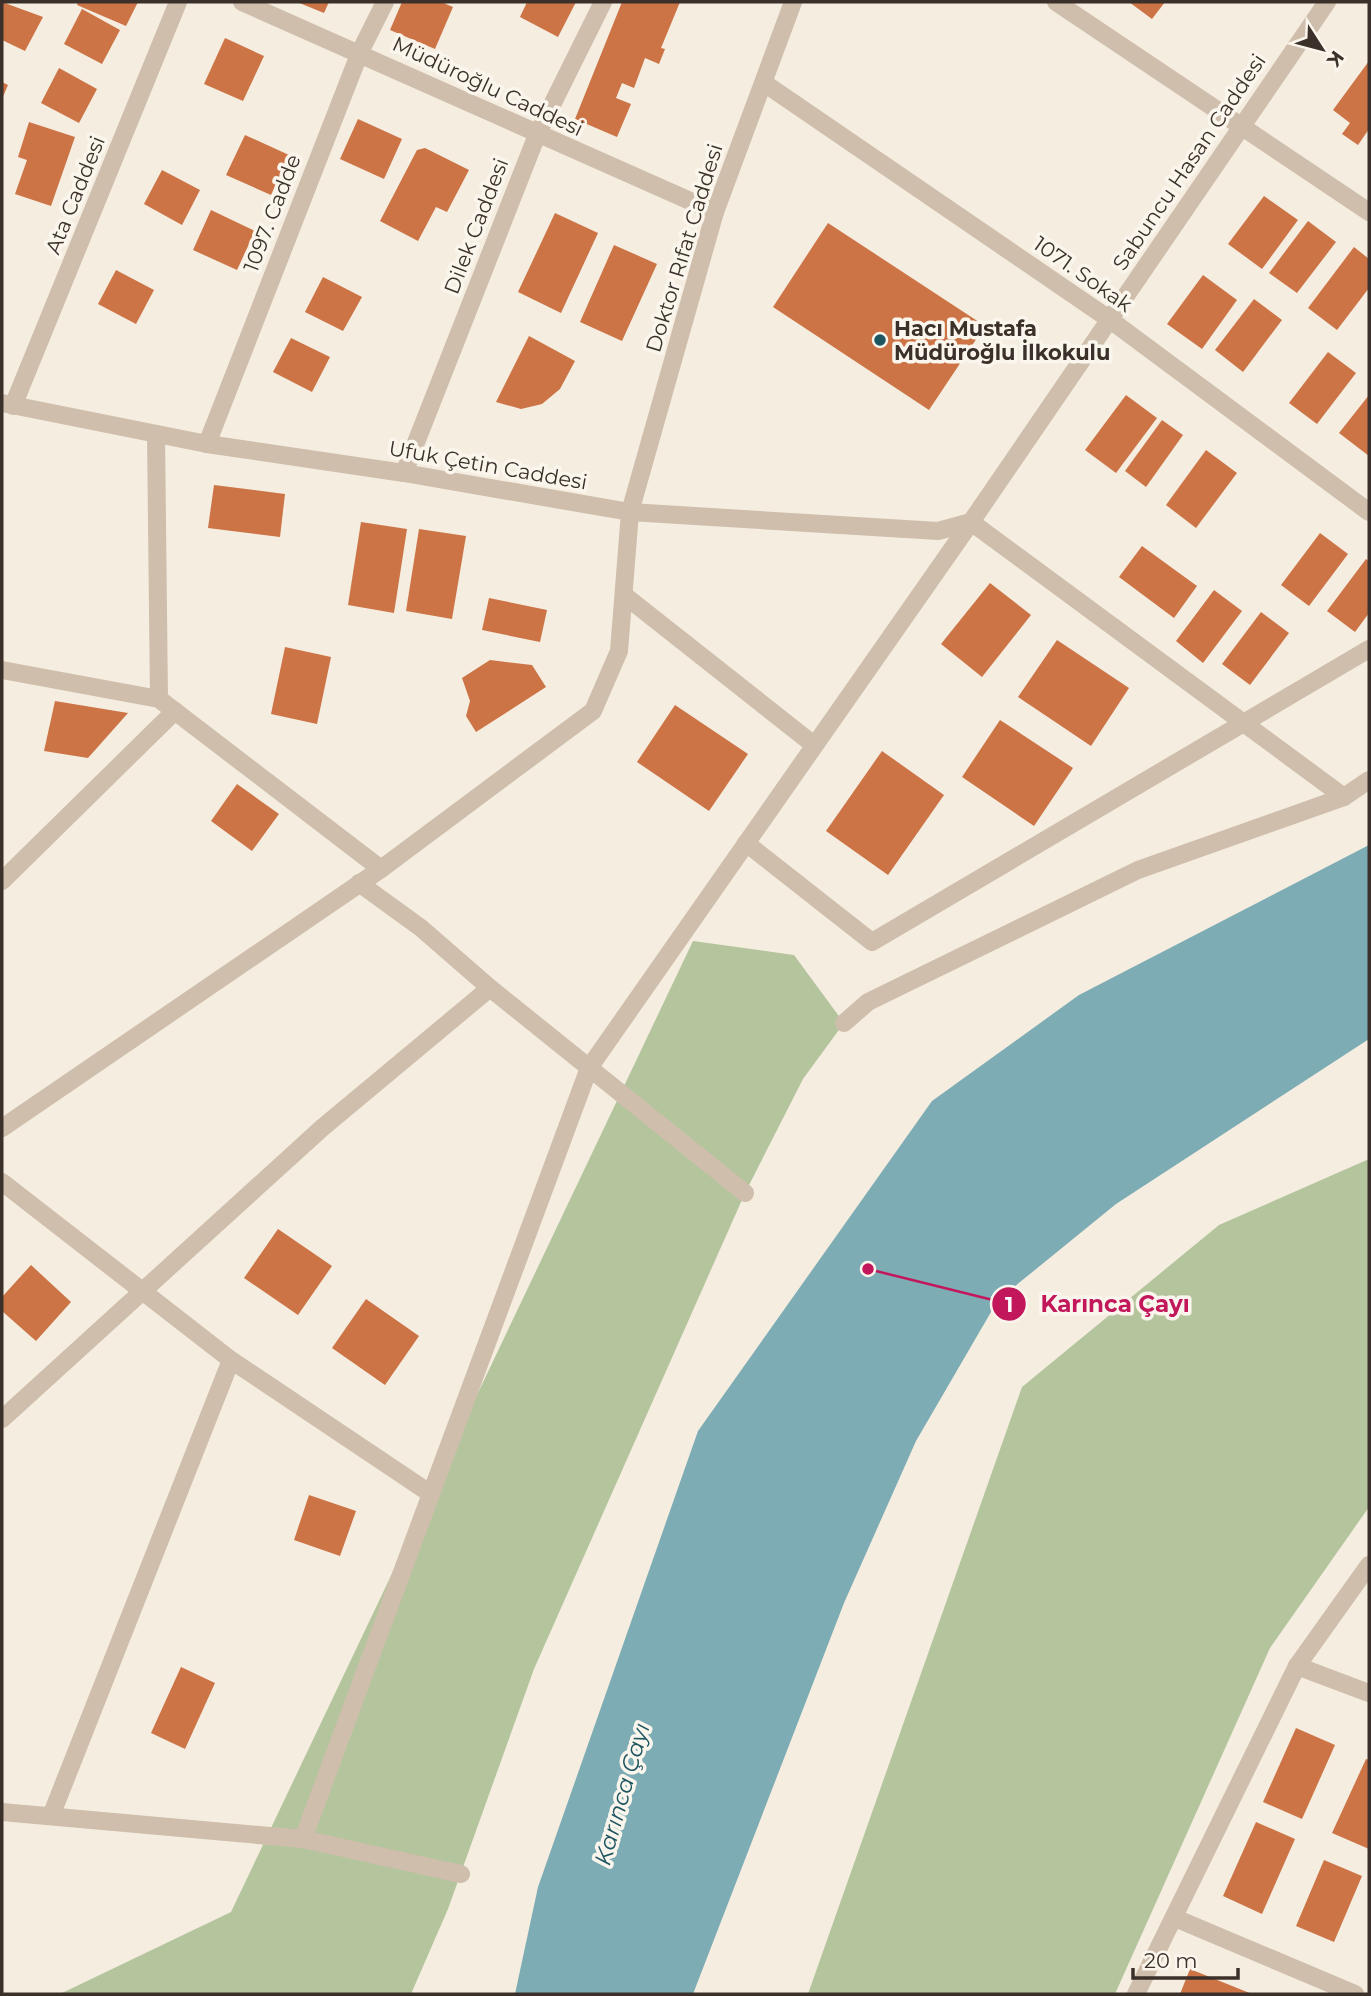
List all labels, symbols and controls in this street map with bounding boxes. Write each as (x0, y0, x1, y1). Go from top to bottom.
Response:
north arrow (1287, 14, 1357, 84)
street label: Müdüroğlu Caddesi (389, 31, 587, 141)
text: K (1321, 46, 1349, 72)
street label: Sabuncu Hasan Caddesi (1107, 49, 1271, 275)
street label: Ata Caddesi (40, 132, 110, 258)
street label: Doktor Rıfat Caddesi (640, 141, 728, 355)
street label: 1097. Cadde (238, 151, 306, 275)
street label: Dilek Caddesi (439, 155, 513, 297)
street label: 1071. Sokak (1029, 231, 1138, 317)
place label: Hacı Mustafa Müdüroğlu İlkokulu (894, 316, 1110, 365)
marker: Hacı Mustafa Müdüroğlu İlkokulu (872, 332, 888, 348)
street label: Ufuk Çetin Caddesi (387, 435, 589, 495)
callout: Karınca Çayı (991, 1282, 1203, 1326)
text: Karınca Çayı (1040, 1290, 1190, 1318)
text: 1 (1005, 1292, 1013, 1317)
water label: Karınca Çayı (588, 1720, 656, 1868)
scale bar (1133, 1937, 1238, 1981)
text: 20 m (1144, 1948, 1198, 1973)

